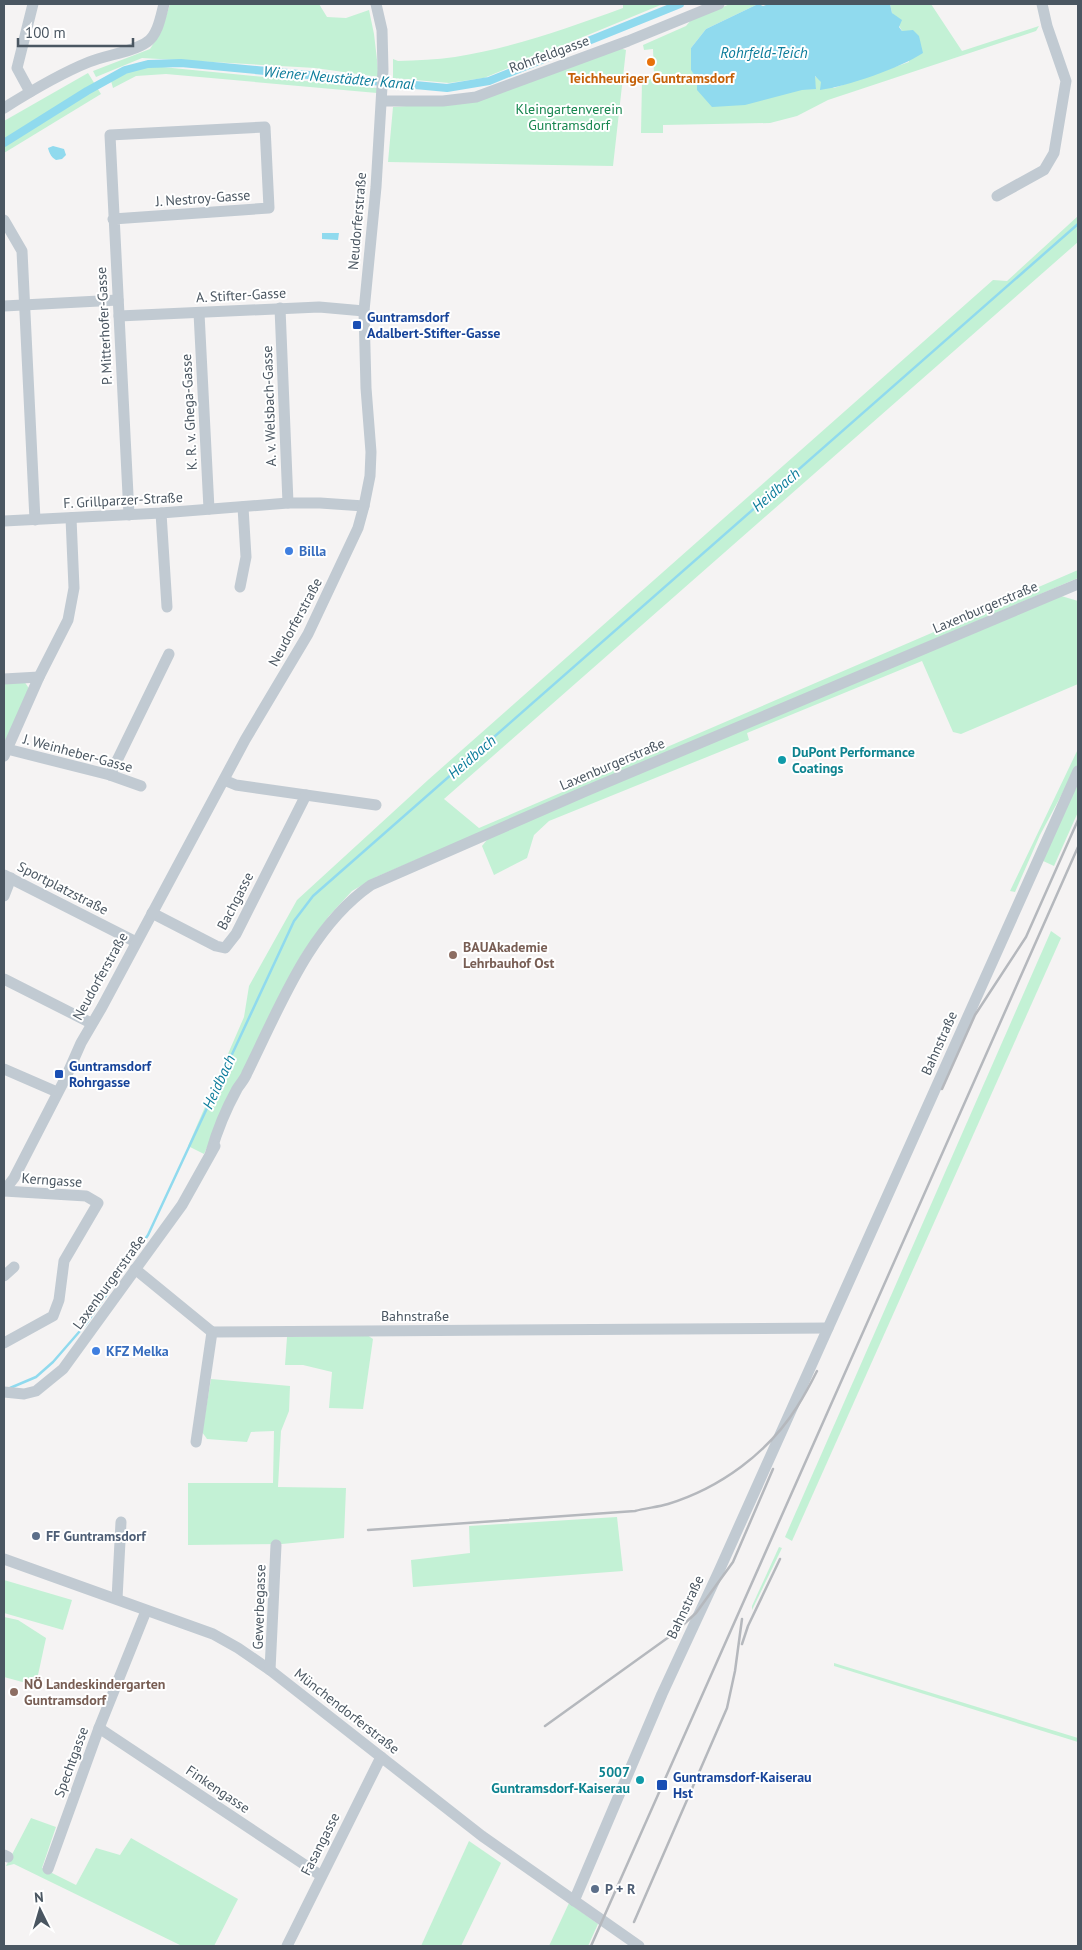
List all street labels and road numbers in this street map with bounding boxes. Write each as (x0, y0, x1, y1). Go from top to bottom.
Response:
street label: Rohrfeldgasse (506, 31, 592, 77)
street label: Neudorferstraße (344, 171, 370, 271)
street label: J. Nestroy-Gasse (154, 186, 251, 210)
street label: P. Mitterhofer-Gasse (92, 266, 116, 386)
street label: A. Stifter-Gasse (195, 284, 287, 306)
street label: A. v. Welsbach-Gasse (258, 345, 280, 467)
street label: K. R. v. Ghega-Gasse (177, 353, 201, 471)
street label: F. Grillparzer-Straße (63, 488, 183, 512)
street label: Neudorferstraße (264, 575, 326, 669)
street label: Laxenburgerstraße (930, 577, 1040, 637)
street label: J. Weinheber-Gasse (20, 729, 135, 776)
street label: Laxenburgerstraße (557, 734, 667, 794)
street label: Sportplatzstraße (14, 857, 112, 919)
street label: Bachgasse (213, 869, 257, 933)
street label: Neudorferstraße (68, 929, 132, 1023)
street label: Bahnstraße (917, 1008, 961, 1078)
street label: Kerngasse (21, 1169, 83, 1191)
street label: Laxenburgerstraße (69, 1231, 149, 1333)
street label: Bahnstraße (381, 1307, 449, 1325)
street label: Gewerbegasse (249, 1564, 269, 1650)
street label: Bahnstraße (662, 1572, 708, 1642)
street label: Münchendorferstraße (291, 1664, 403, 1758)
street label: Spechtgasse (50, 1724, 92, 1800)
street label: Finkengasse (183, 1761, 253, 1817)
street label: Fasangasse (297, 1810, 343, 1878)

